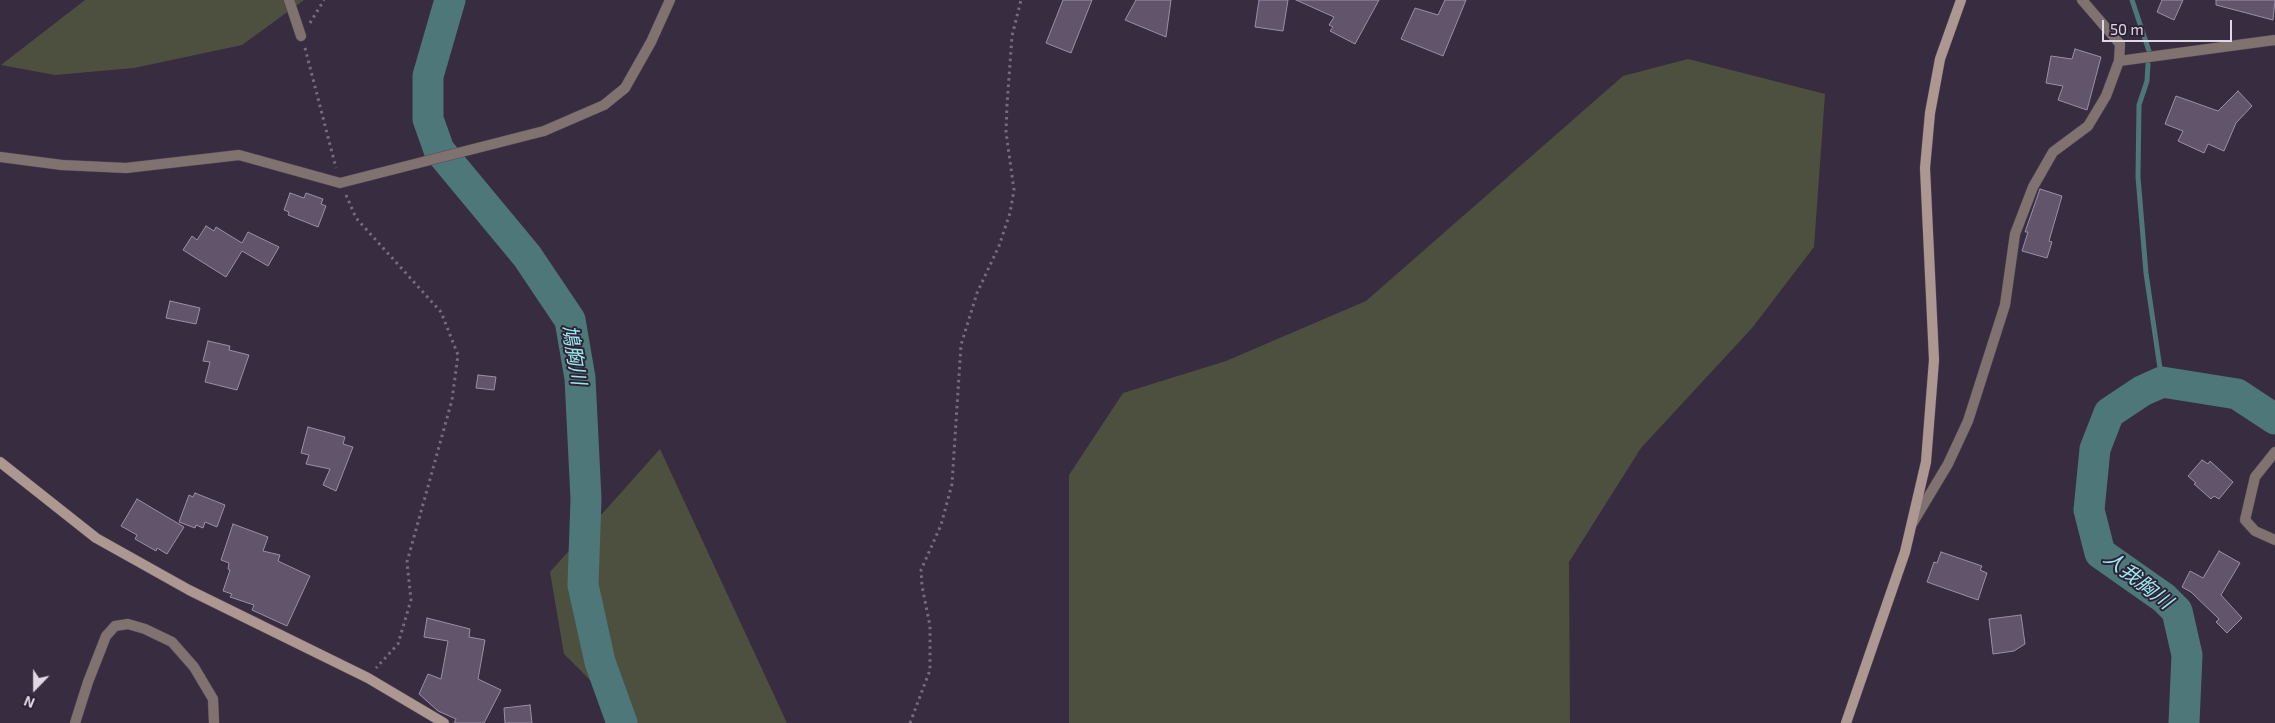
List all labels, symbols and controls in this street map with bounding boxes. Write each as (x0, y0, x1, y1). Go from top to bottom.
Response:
scale bar (2105, 10, 2235, 42)
text: 50 m (2110, 20, 2144, 38)
water label: 鳩胸川 (557, 323, 591, 387)
water label: 人我胸川 (2099, 546, 2177, 614)
north arrow (10, 663, 60, 713)
text: N (21, 693, 37, 712)

